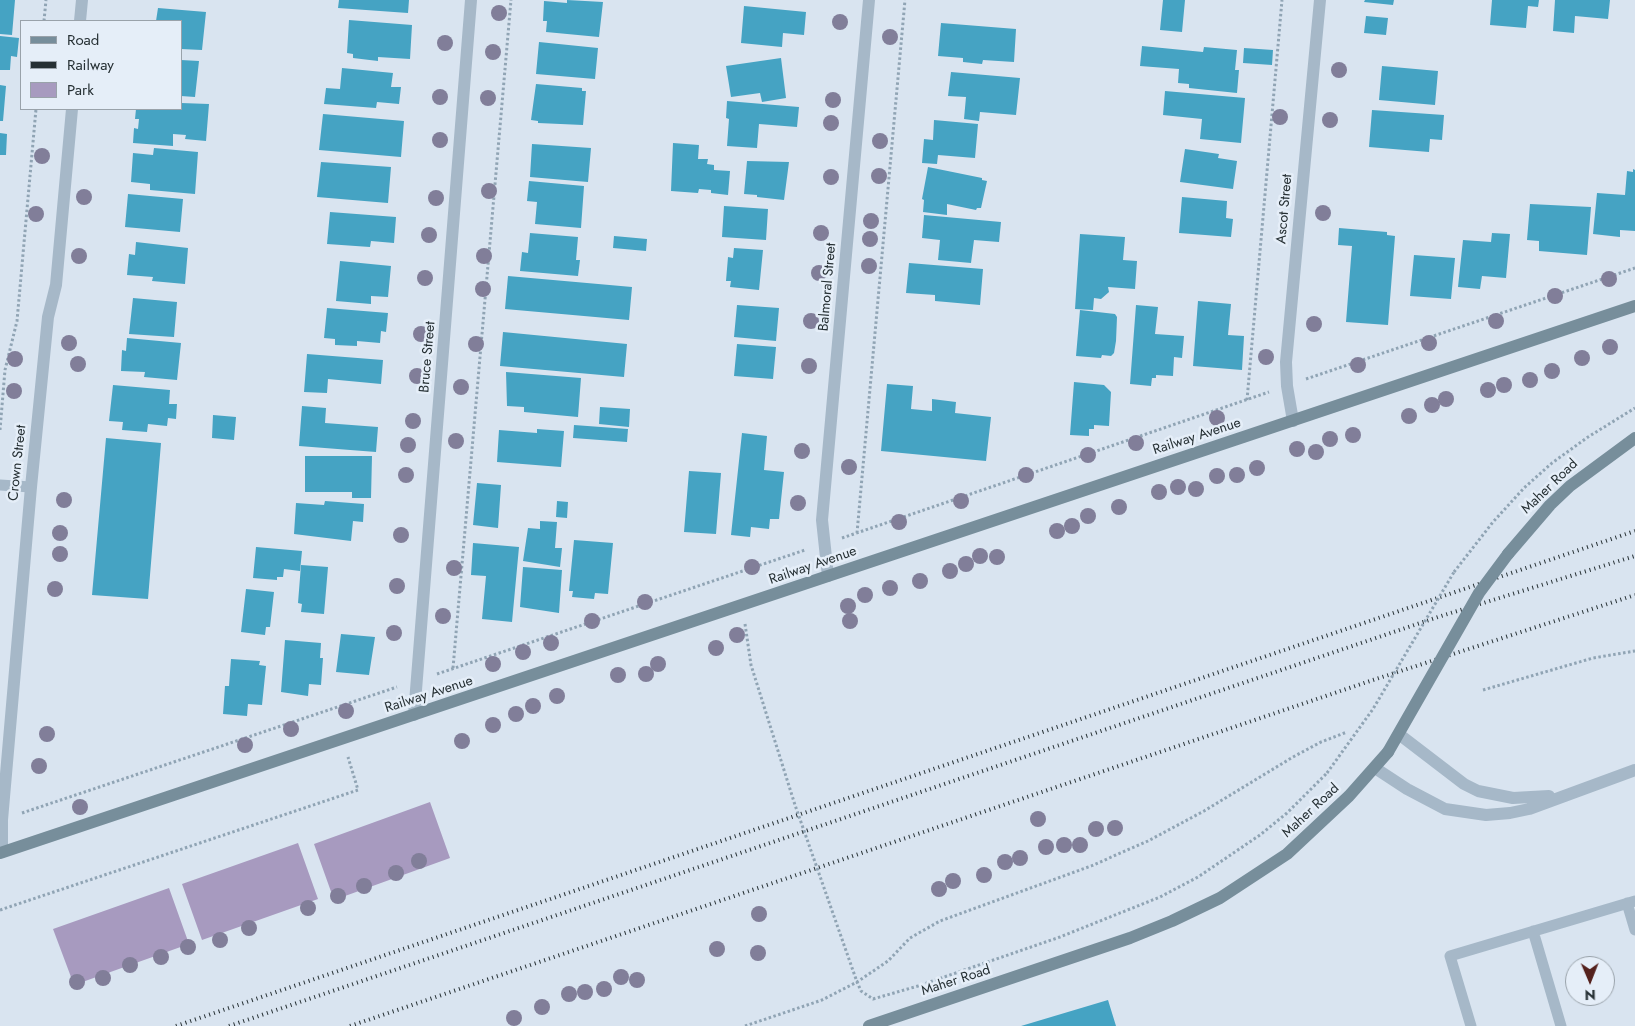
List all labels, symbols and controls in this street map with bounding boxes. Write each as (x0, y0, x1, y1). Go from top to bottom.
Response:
legend (20, 20, 182, 110)
text: Road (67, 29, 99, 51)
text: Railway (67, 54, 114, 76)
text: Park (67, 79, 94, 101)
street label: Ascot Street (1274, 173, 1296, 245)
street label: Balmoral Street (816, 242, 840, 332)
street label: Bruce Street (417, 321, 439, 393)
street label: Railway Avenue (1151, 415, 1243, 459)
street label: Crown Street (6, 424, 30, 502)
street label: Maher Road (1518, 456, 1582, 518)
street label: Railway Avenue (767, 543, 859, 589)
street label: Railway Avenue (383, 673, 475, 717)
street label: Maher Road (1279, 780, 1343, 842)
north arrow (1565, 956, 1615, 1006)
street label: Maher Road (919, 962, 993, 1000)
text: N (1585, 985, 1596, 1005)

